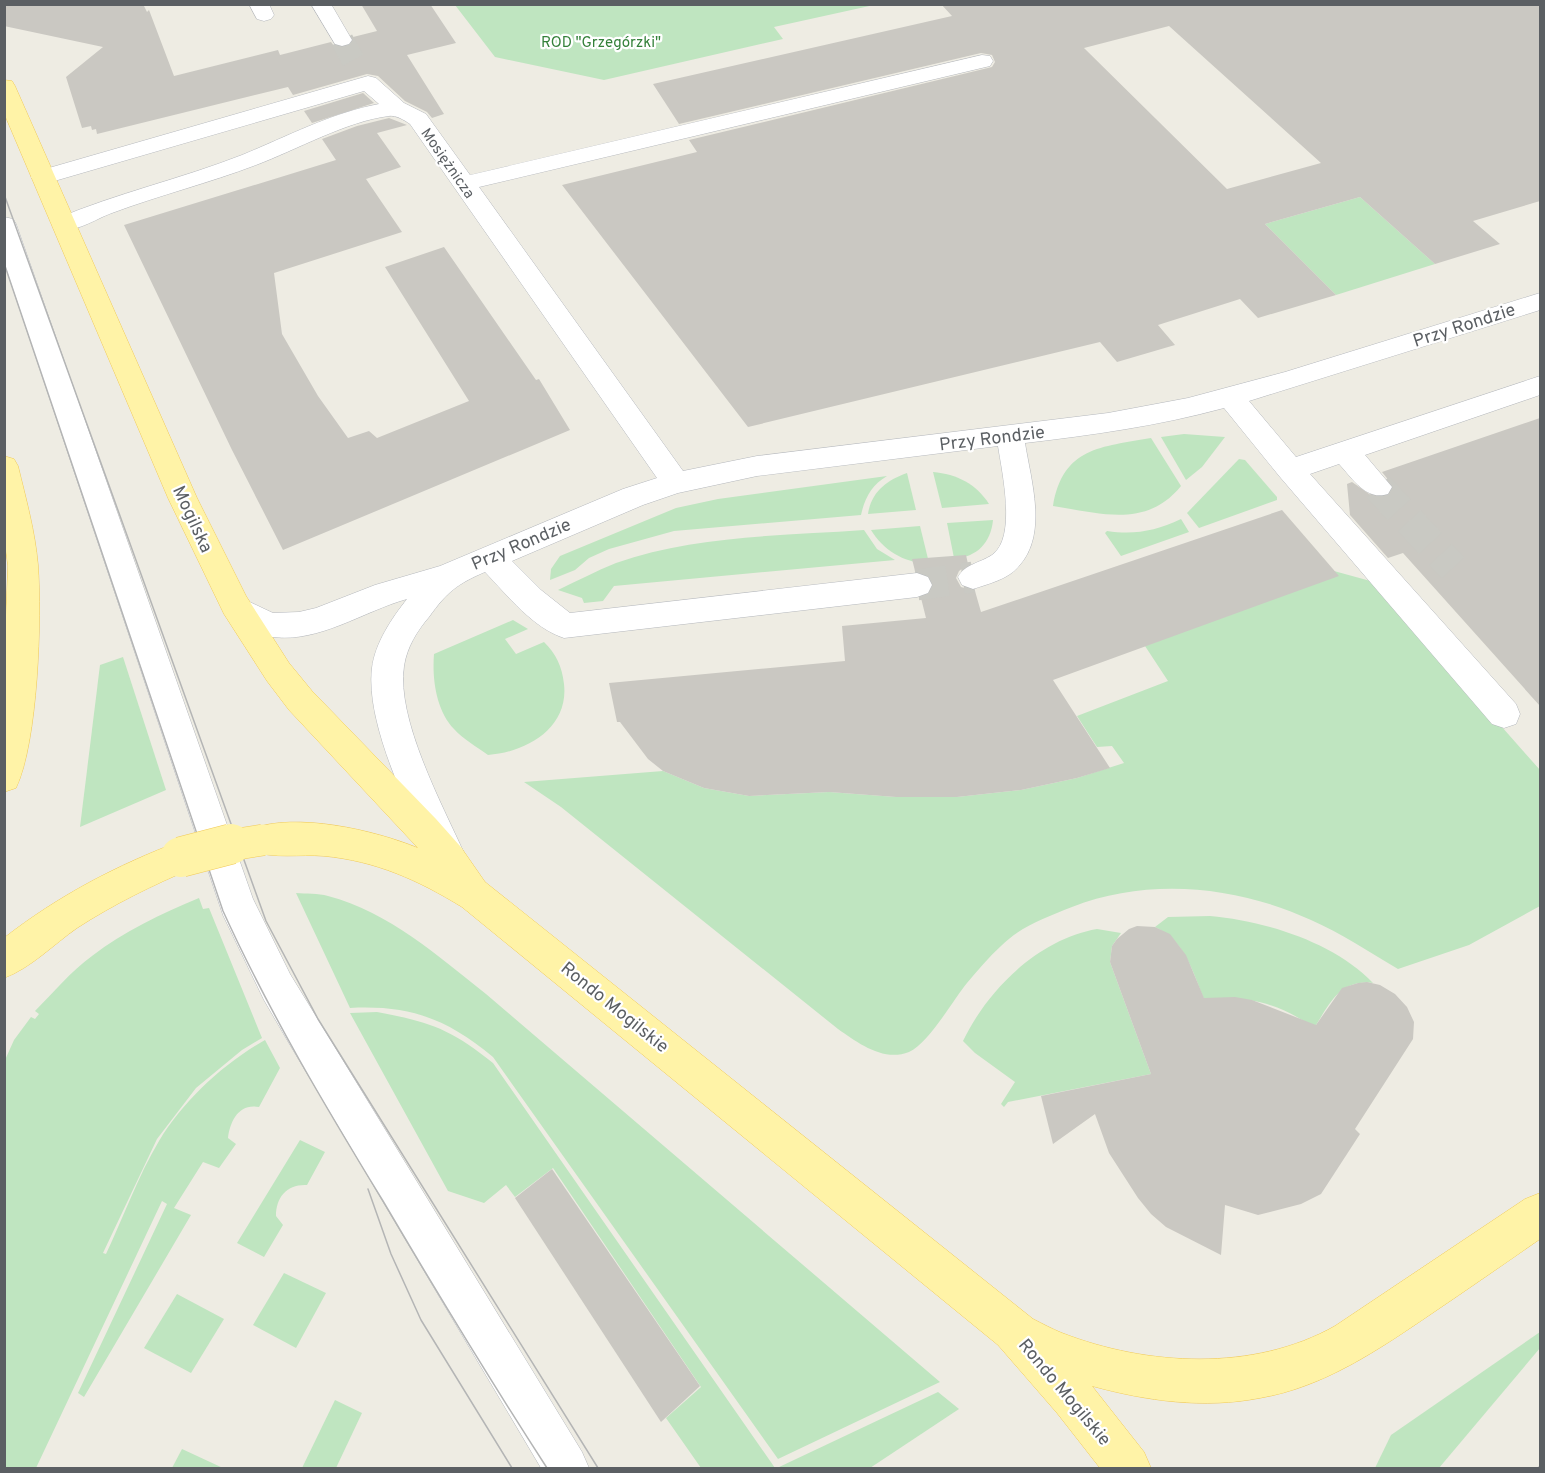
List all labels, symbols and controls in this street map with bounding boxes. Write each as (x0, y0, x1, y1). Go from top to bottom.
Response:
park label: ROD "Grzegórzki" (541, 34, 661, 53)
street label: Mosiężnicza (416, 125, 478, 203)
street label: Przy Rondzie (1410, 299, 1519, 354)
street label: Przy Rondzie (938, 422, 1046, 457)
street label: Mogilska (166, 482, 217, 557)
street label: Przy Rondzie (468, 514, 575, 577)
street label: Rondo Mogilskie (555, 957, 673, 1059)
street label: Rondo Mogilskie (1012, 1335, 1115, 1451)

